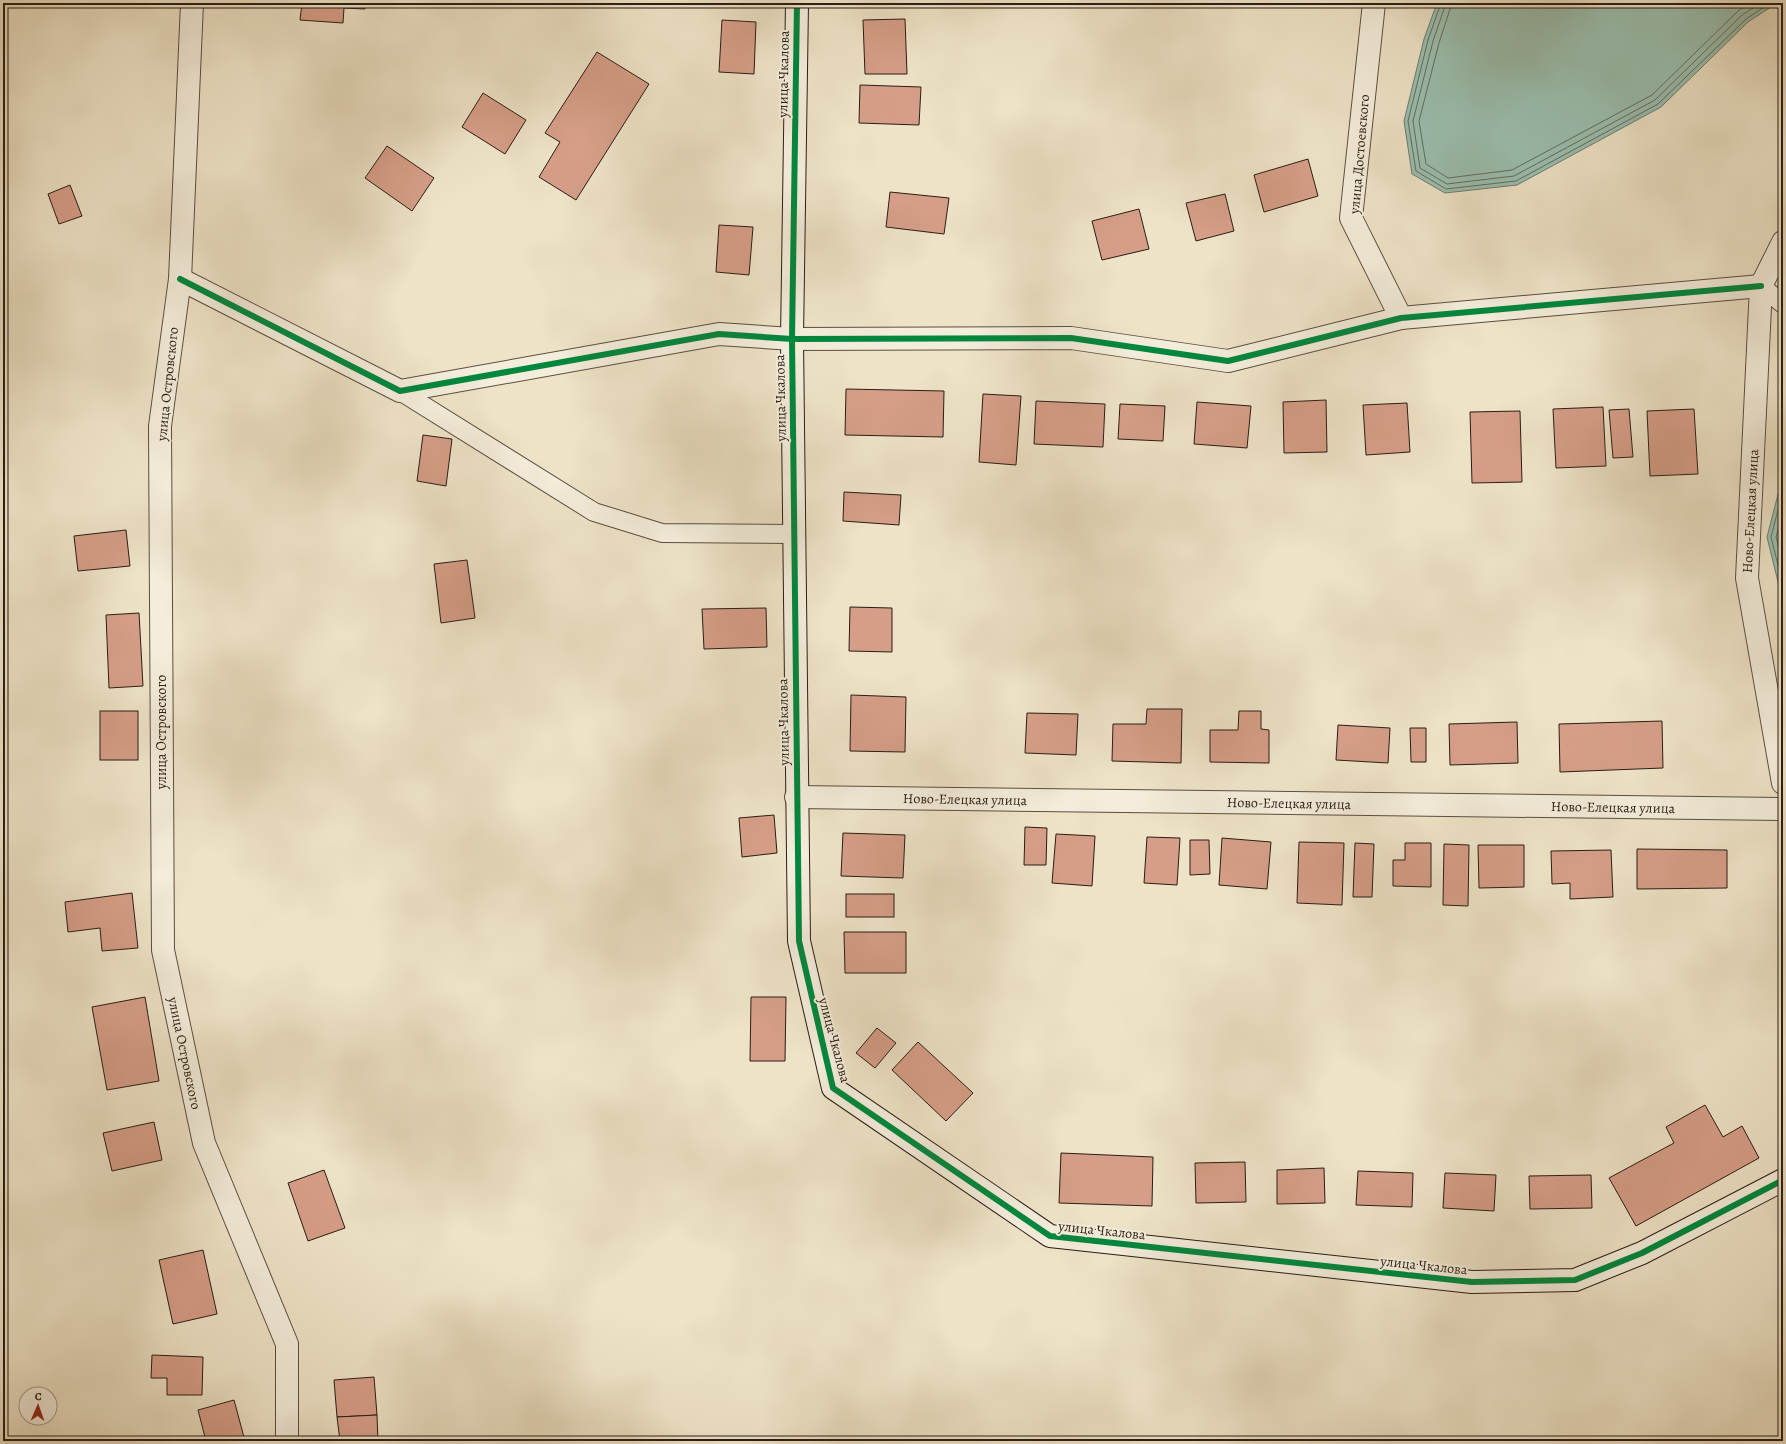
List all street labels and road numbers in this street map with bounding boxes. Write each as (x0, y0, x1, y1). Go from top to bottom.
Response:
street label: улица Чкалова (773, 30, 794, 119)
street label: улица Достоевского (1345, 93, 1374, 216)
street label: улица Островского (152, 326, 183, 443)
street label: улица Чкалова (770, 354, 791, 443)
street label: Ново-Елецкая улица (1738, 448, 1763, 574)
street label: улица Островского (152, 675, 171, 790)
street label: улица Чкалова (773, 678, 794, 767)
street label: Ново-Елецкая улица (903, 789, 1028, 810)
street label: Ново-Елецкая улица (1227, 793, 1352, 814)
street label: Ново-Елецкая улица (1551, 797, 1676, 818)
street label: улица Островского (163, 994, 206, 1111)
street label: улица Чкалова (814, 995, 855, 1085)
street label: улица Чкалова (1057, 1216, 1147, 1245)
street label: улица Чкалова (1379, 1251, 1469, 1280)

